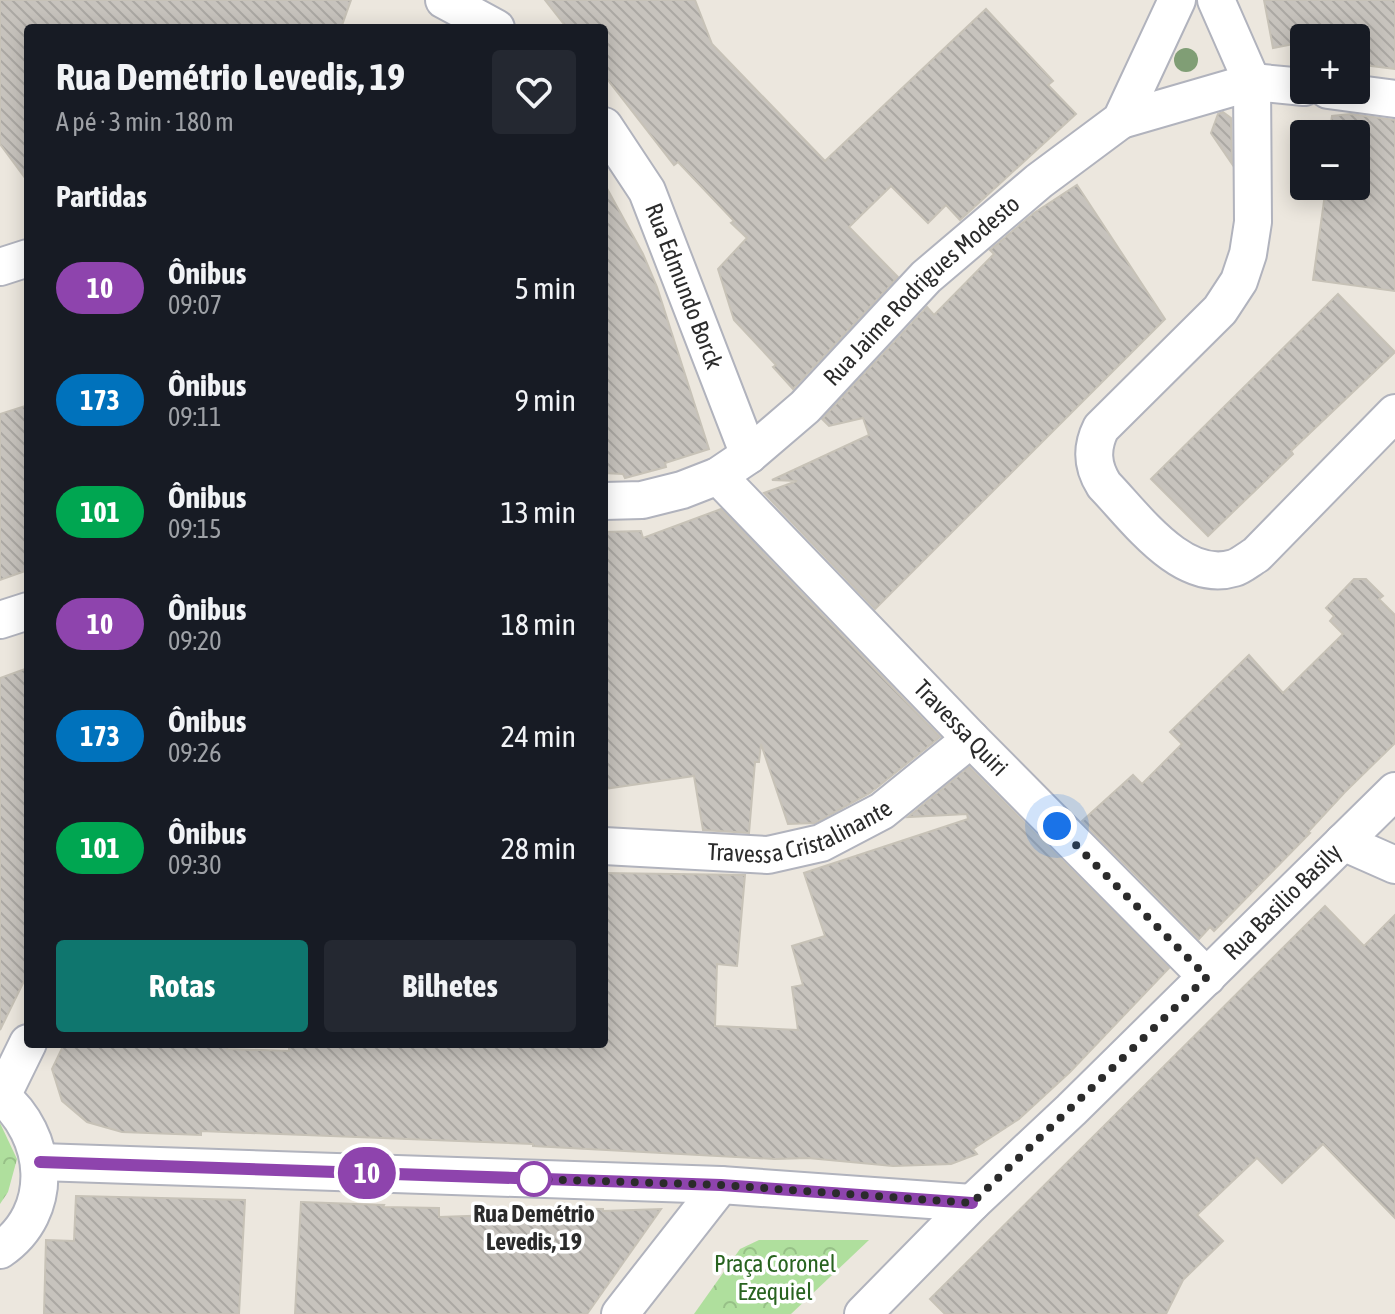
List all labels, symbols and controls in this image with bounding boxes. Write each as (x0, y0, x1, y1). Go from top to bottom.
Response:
map controls (1290, 24, 1370, 200)
button: + (1290, 24, 1370, 104)
button: heart (492, 50, 576, 134)
text: Rua Demétrio Levedis, 19 (56, 55, 405, 98)
text: A pé · 3 min · 180 m (56, 107, 234, 137)
button: − (1290, 120, 1370, 200)
text: Partidas (56, 179, 147, 213)
street label: Rua Jaime Rodrigues Modesto (818, 190, 1025, 391)
street label: Rua Edmundo Borck (640, 199, 729, 373)
text: Ônibus (168, 256, 246, 290)
text: 5 min (515, 271, 576, 305)
text: 10 (87, 272, 113, 304)
text: 09:07 (168, 290, 222, 320)
text: Ônibus (168, 368, 246, 402)
text: 9 min (515, 383, 576, 417)
text: 173 (80, 384, 120, 416)
text: 09:11 (168, 402, 222, 432)
text: Ônibus (168, 480, 246, 514)
text: 13 min (501, 495, 576, 529)
text: 101 (80, 496, 120, 528)
text: 09:15 (168, 514, 222, 544)
text: Ônibus (168, 592, 246, 626)
text: 18 min (501, 607, 576, 641)
text: 10 (87, 608, 113, 640)
text: 09:20 (168, 626, 222, 656)
street label: Travessa Quiri (909, 674, 1014, 781)
text: Ônibus (168, 704, 246, 738)
text: 24 min (501, 719, 576, 753)
text: 173 (80, 720, 120, 752)
text: 09:26 (168, 738, 222, 768)
street label: Travessa Cristalinante (707, 794, 897, 868)
your location (1037, 806, 1077, 846)
text: Ônibus (168, 816, 246, 850)
text: 28 min (501, 831, 576, 865)
text: 101 (80, 832, 120, 864)
street label: Rua Basilio Basily (1218, 838, 1346, 965)
text: 09:30 (168, 850, 222, 880)
button: Rotas (56, 940, 308, 1032)
button: Bilhetes (324, 940, 576, 1032)
line badge: 10 (331, 1147, 403, 1199)
text: 10 (354, 1157, 380, 1189)
marker: Rua Demétrio Levedis, 19 (517, 1162, 551, 1196)
place label: Rua Demétrio Levedis, 19 (473, 1200, 595, 1255)
park label: Praça Coronel Ezequiel (714, 1250, 837, 1305)

